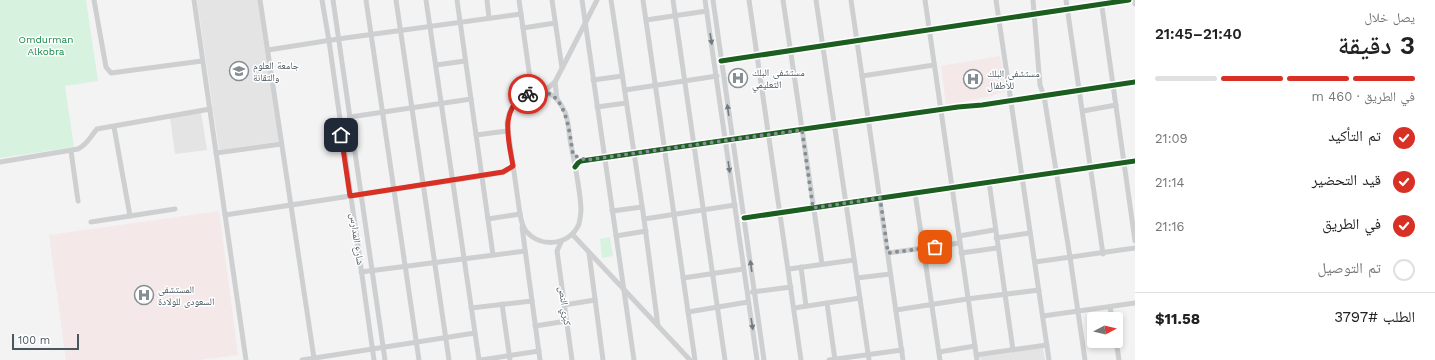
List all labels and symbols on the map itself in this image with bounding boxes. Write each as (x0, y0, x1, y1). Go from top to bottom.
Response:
one-way arrow (708, 32, 714, 45)
park label: Omdurman Alkobra (19, 34, 73, 57)
school or university icon: جامعة العلوم والتقانة (228, 60, 250, 82)
place label: جامعة العلوم والتقانة (253, 60, 300, 83)
hospital icon: مستشفى البلك التعليمي (727, 67, 749, 89)
place label: مستشفى البلك التعليمي (752, 67, 805, 92)
hospital icon: مستشفى البلك للأطفال (962, 68, 984, 90)
place label: مستشفى البلك للأطفال (987, 68, 1040, 92)
courier (508, 74, 548, 114)
one-way arrow (725, 104, 731, 116)
pin (324, 118, 358, 152)
one-way arrow (726, 161, 733, 173)
street label: شارع المدارس (347, 212, 366, 266)
pin (918, 230, 952, 264)
one-way arrow (748, 260, 754, 272)
hospital icon: المستشفى السعودى للولادة (133, 284, 155, 306)
place label: المستشفى السعودى للولادة (158, 284, 214, 308)
street label: كبري النص (554, 286, 573, 326)
north arrow (1087, 312, 1123, 348)
one-way arrow (749, 318, 755, 330)
scale bar (12, 332, 79, 351)

